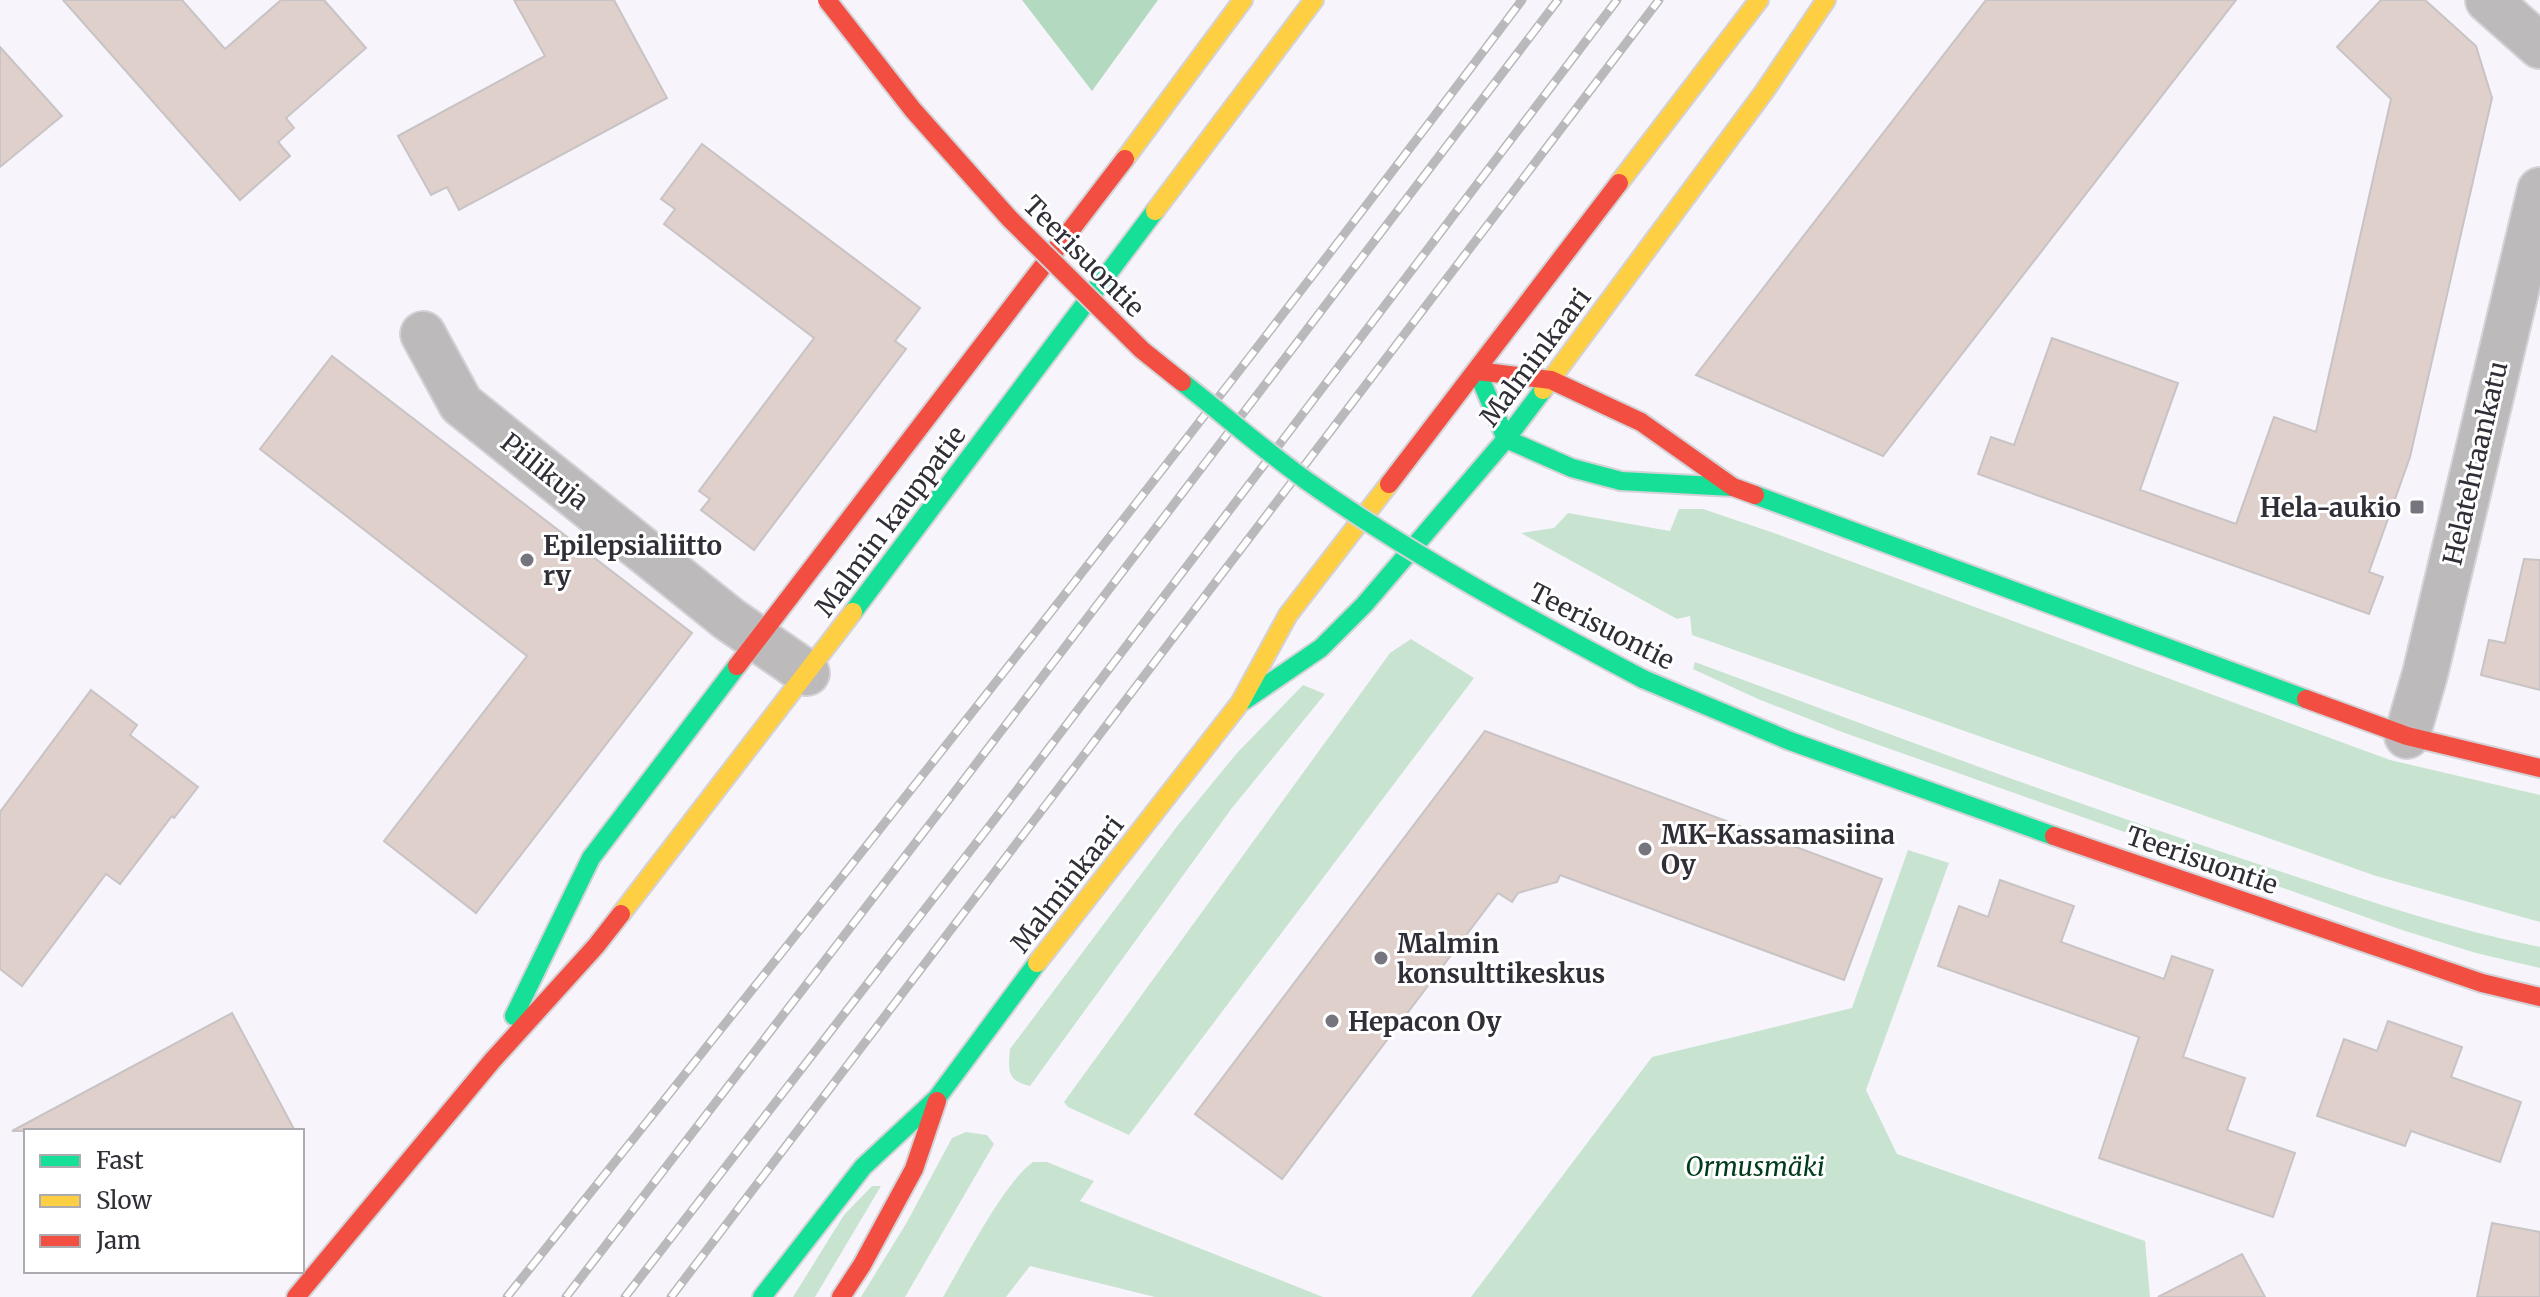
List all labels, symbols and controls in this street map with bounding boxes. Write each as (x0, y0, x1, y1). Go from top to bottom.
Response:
street label: Teerisuontie (1016, 188, 1152, 324)
street label: Malminkaari (1472, 282, 1598, 432)
street label: Helatehtaankatu (2436, 358, 2514, 568)
street label: Malmin kauppatie (808, 419, 972, 623)
street label: Piilikuja (494, 425, 596, 517)
place label: Hela-aukio (2260, 491, 2401, 524)
marker: Hela-aukio (2408, 498, 2426, 516)
place label: Epilepsialiitto ry (543, 529, 722, 592)
marker: Epilepsialiitto ry (518, 551, 536, 569)
street label: Teerisuontie (1524, 575, 1680, 677)
street label: Malminkaari (1003, 809, 1131, 959)
place label: MK-Kassamasiina Oy (1661, 818, 1895, 881)
street label: Teerisuontie (2122, 819, 2282, 901)
marker: MK-Kassamasiina Oy (1636, 840, 1654, 858)
place label: Malmin konsulttikeskus (1397, 927, 1605, 990)
marker: Malmin konsulttikeskus (1372, 949, 1390, 967)
place label: Hepacon Oy (1348, 1005, 1502, 1038)
marker: Hepacon Oy (1323, 1012, 1341, 1030)
legend (24, 1129, 304, 1273)
text: Fast (96, 1145, 144, 1176)
park label: Ormusmäki (1685, 1150, 1825, 1183)
text: Slow (96, 1185, 152, 1216)
text: Jam (95, 1225, 141, 1256)

